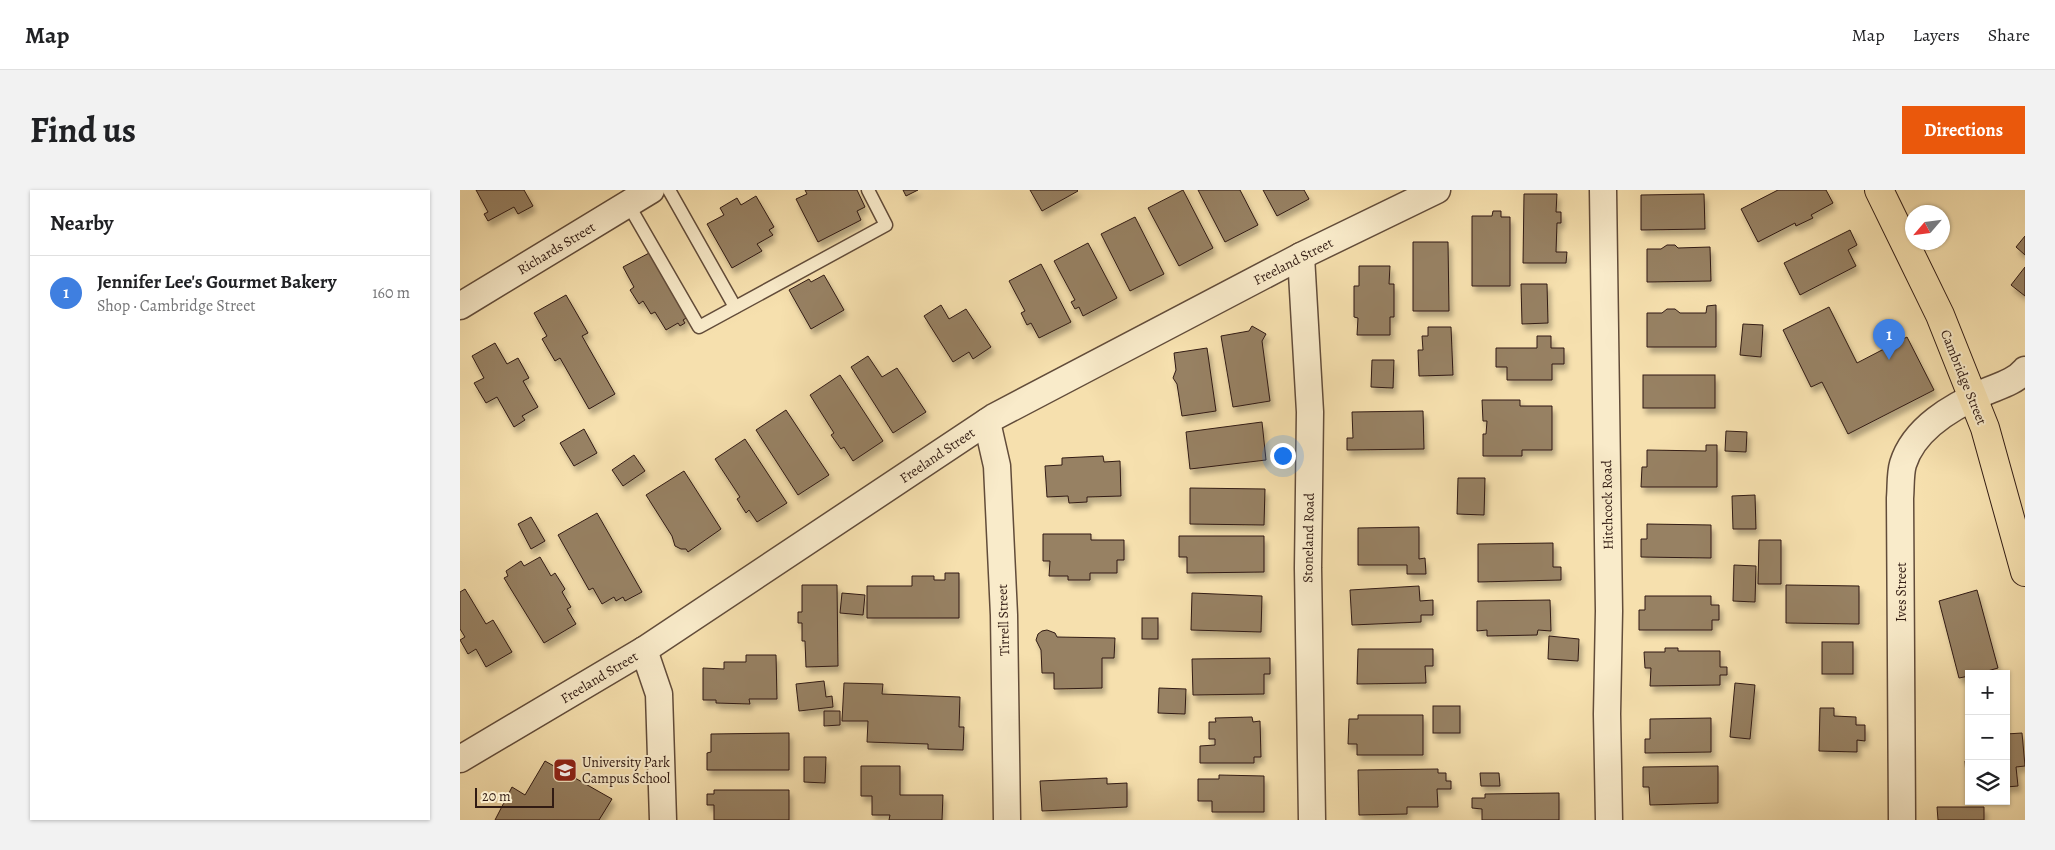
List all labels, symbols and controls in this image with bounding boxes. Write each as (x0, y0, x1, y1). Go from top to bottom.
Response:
text: Map (25, 19, 69, 51)
text: Map (1852, 23, 1885, 47)
text: Layers (1913, 23, 1960, 47)
text: Share (1988, 23, 2030, 47)
text: Find us (30, 106, 136, 154)
button: Directions (1902, 106, 2025, 154)
north arrow (1905, 205, 1950, 250)
text: Nearby (50, 209, 113, 237)
street label: Richards Street (514, 217, 599, 279)
street label: Freeland Street (1250, 233, 1337, 290)
text: Jennifer Lee's Gourmet Bakery (97, 269, 337, 295)
text: 1 (63, 282, 69, 304)
text: 160 m (372, 282, 410, 304)
text: Shop · Cambridge Street (97, 295, 256, 317)
pin: 1 (1873, 319, 1905, 360)
street label: Cambridge Street (1936, 327, 1991, 428)
street label: Freeland Street (896, 423, 979, 488)
your location (1270, 443, 1296, 469)
street label: Hitchcock Road (1597, 459, 1618, 550)
street label: Stoneland Road (1298, 492, 1319, 583)
street label: Ives Street (1892, 562, 1911, 622)
street label: Tirrell Street (993, 583, 1014, 656)
street label: Freeland Street (557, 647, 642, 708)
map controls (1965, 670, 2010, 805)
button: + (1965, 670, 2010, 715)
button: − (1965, 715, 2010, 760)
place label: University Park Campus School (582, 753, 671, 788)
school or university icon: University Park Campus School (552, 757, 578, 783)
button: layers (1965, 760, 2010, 805)
scale bar (475, 785, 554, 808)
text: 20 m (482, 787, 511, 806)

